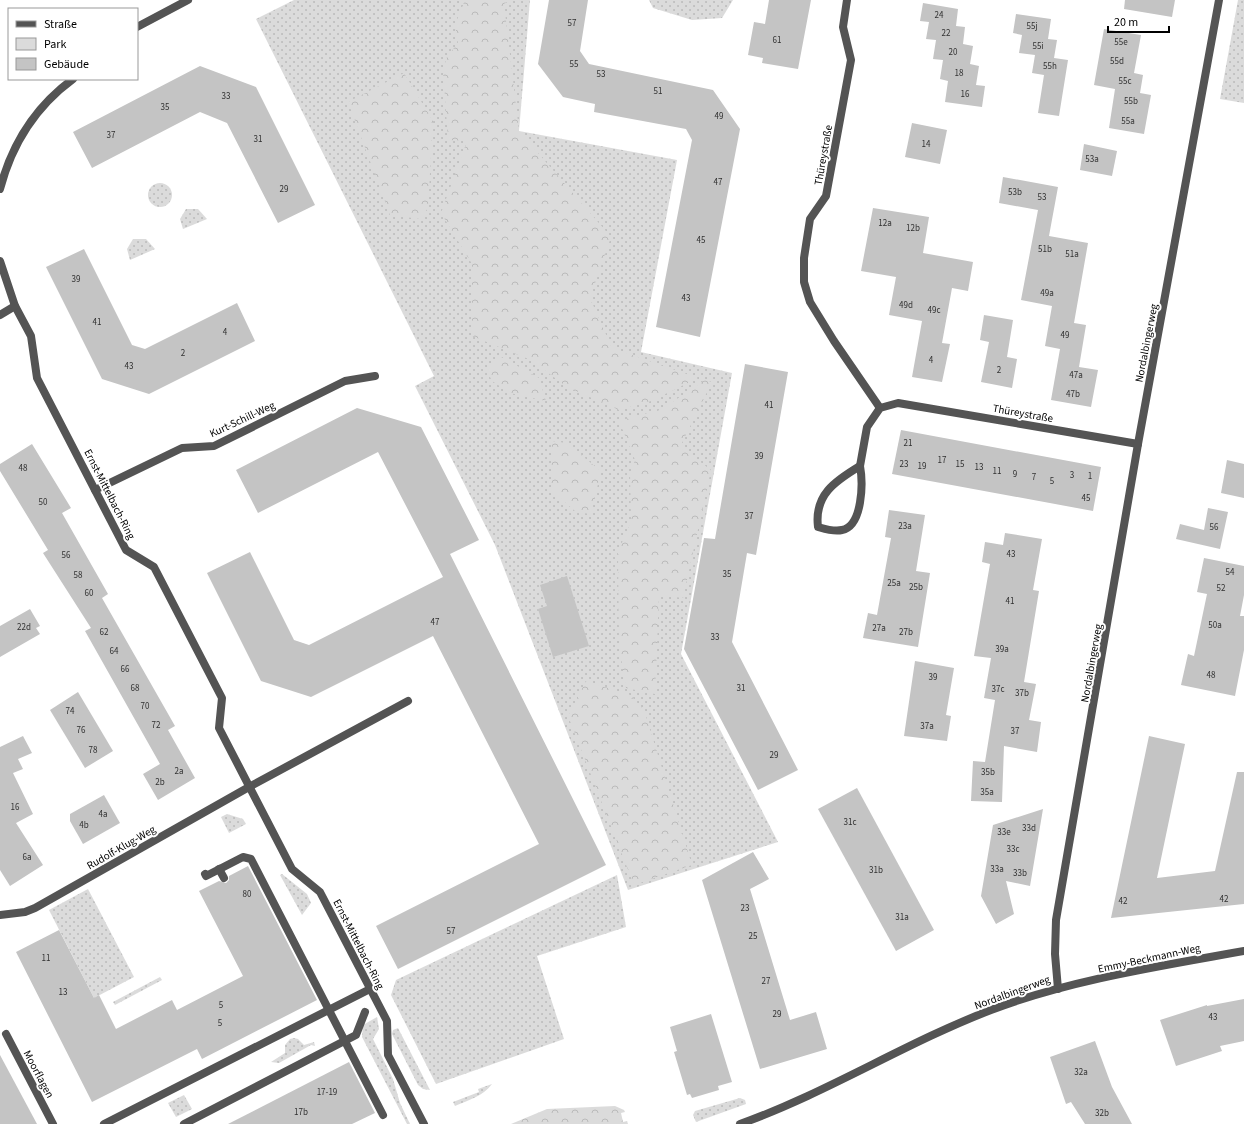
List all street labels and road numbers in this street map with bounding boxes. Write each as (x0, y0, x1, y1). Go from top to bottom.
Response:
street label: Thüreystraße (811, 123, 836, 187)
street label: Nordalbingerweg (1132, 302, 1162, 384)
street label: Kurt-Schill-Weg (207, 398, 278, 441)
street label: Thüreystraße (991, 401, 1055, 426)
street label: Ernst-Mittelbach-Ring (80, 447, 139, 542)
street label: Nordalbingerweg (1077, 622, 1106, 704)
street label: Rudolf-Klug-Weg (84, 821, 159, 873)
street label: Ernst-Mittelbach-Ring (329, 897, 388, 992)
street label: Emmy-Beckmann-Weg (1096, 940, 1202, 977)
street label: Nordalbingerweg (972, 972, 1053, 1013)
street label: Moorflagen (20, 1048, 57, 1101)

